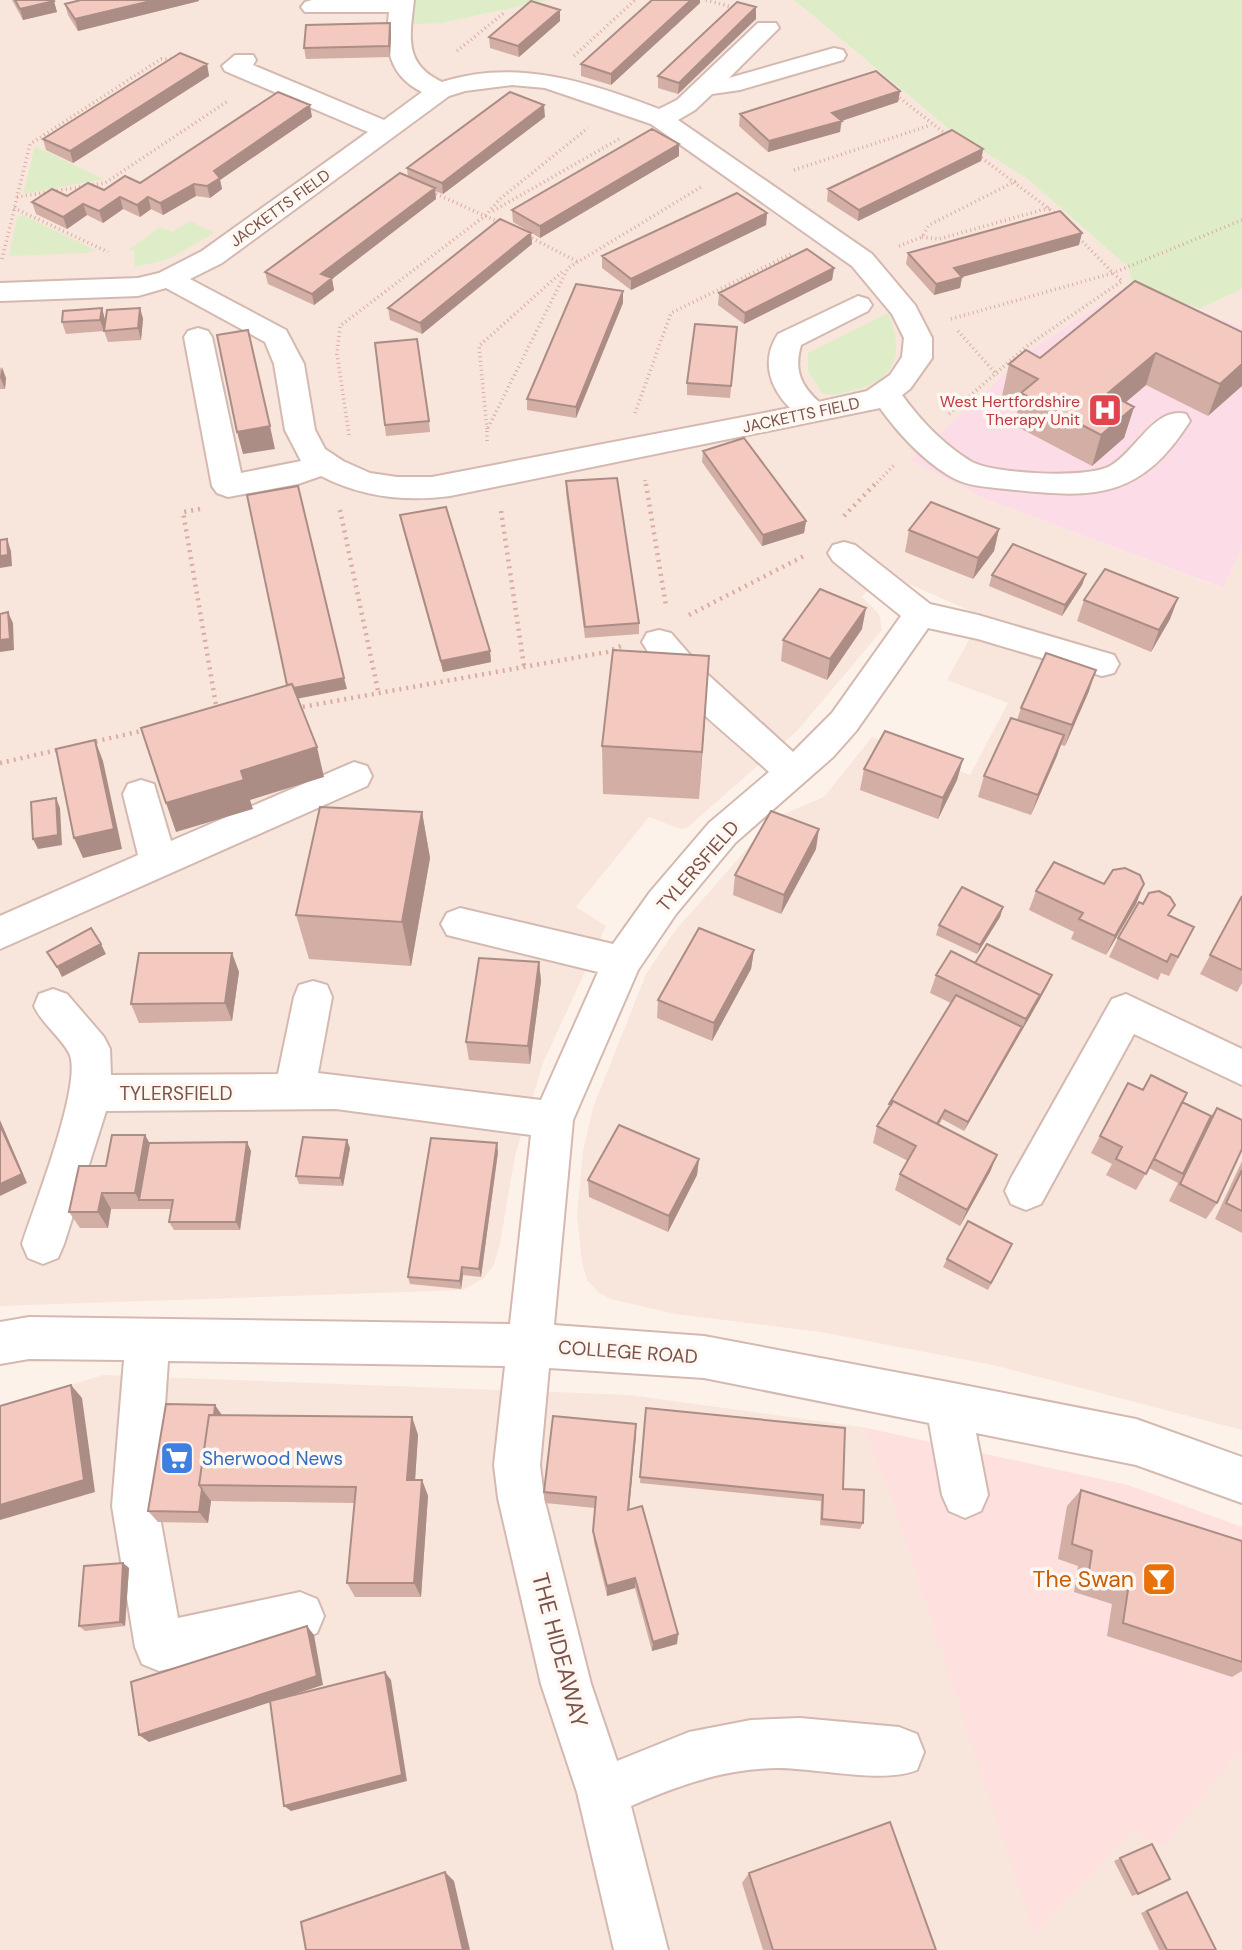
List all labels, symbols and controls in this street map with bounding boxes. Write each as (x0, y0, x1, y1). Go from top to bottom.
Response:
street label: JACKETTS FIELD (226, 164, 334, 252)
place label: West Hertfordshire Therapy Unit (940, 391, 1080, 430)
hospital icon: West Hertfordshire Therapy Unit (1086, 391, 1124, 429)
street label: JACKETTS FIELD (740, 392, 862, 438)
street label: TYLERSFIELD (651, 815, 745, 917)
street label: TYLERSFIELD (119, 1081, 233, 1106)
street label: COLLEGE ROAD (557, 1335, 699, 1369)
supermarket icon: Sherwood News (158, 1439, 196, 1477)
place label: Sherwood News (202, 1446, 343, 1471)
bar icon: The Swan (1140, 1560, 1178, 1598)
place label: The Swan (1033, 1564, 1134, 1594)
street label: THE HIDEAWAY (525, 1569, 595, 1731)

